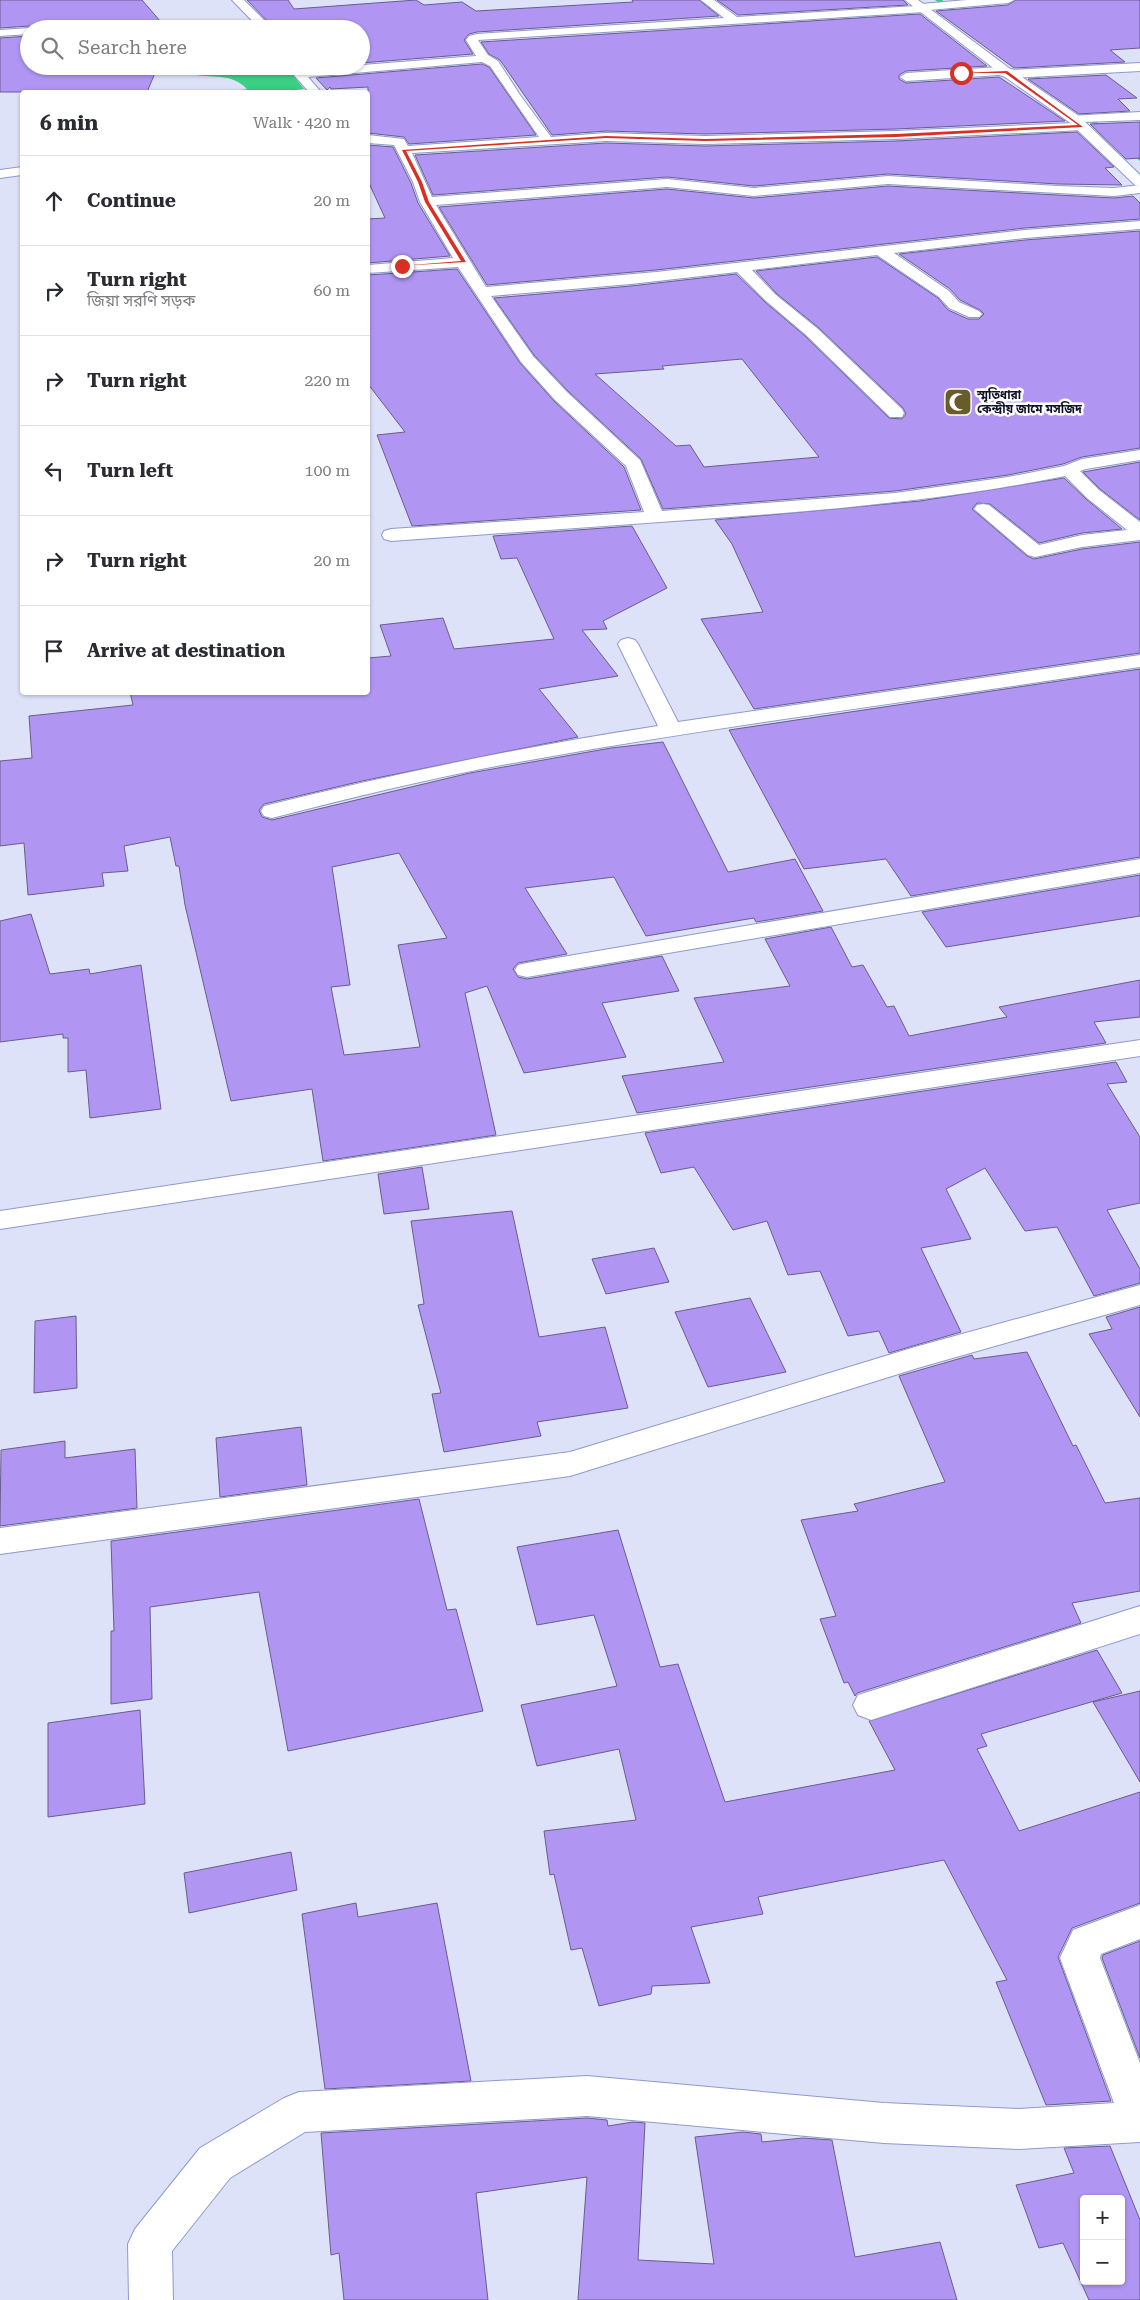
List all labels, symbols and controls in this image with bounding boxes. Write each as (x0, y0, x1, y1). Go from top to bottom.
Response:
search box (20, 20, 370, 75)
icon: search (38, 34, 66, 62)
text: Search here (78, 36, 187, 59)
route start (950, 62, 973, 85)
text: 6 min (40, 111, 98, 135)
text: Walk · 420 m (253, 113, 350, 132)
icon: ahead (40, 187, 68, 215)
text: Continue (87, 189, 176, 212)
text: 20 m (313, 191, 350, 210)
route end (391, 255, 414, 278)
text: Turn right (87, 268, 187, 291)
icon: right (40, 277, 68, 305)
text: 60 m (313, 281, 350, 300)
text: জিয়া সরণি সড়ক (87, 291, 195, 310)
icon: right (40, 367, 68, 395)
text: Turn right (87, 369, 187, 392)
text: 220 m (304, 371, 350, 390)
mosque icon: স্মৃতিধারা কেন্দ্রীয় জামে মসজিদ (943, 387, 973, 417)
place label: স্মৃতিধারা কেন্দ্রীয় জামে মসজিদ (976, 387, 1082, 416)
icon: left (40, 457, 68, 485)
text: Turn left (87, 459, 173, 482)
text: 100 m (304, 461, 350, 480)
icon: right (40, 547, 68, 575)
text: Turn right (87, 549, 187, 572)
text: 20 m (313, 551, 350, 570)
icon: arrive (40, 637, 68, 665)
text: Arrive at destination (87, 639, 285, 662)
map controls (1080, 2195, 1125, 2285)
button: + (1080, 2195, 1125, 2240)
button: − (1080, 2240, 1125, 2285)

